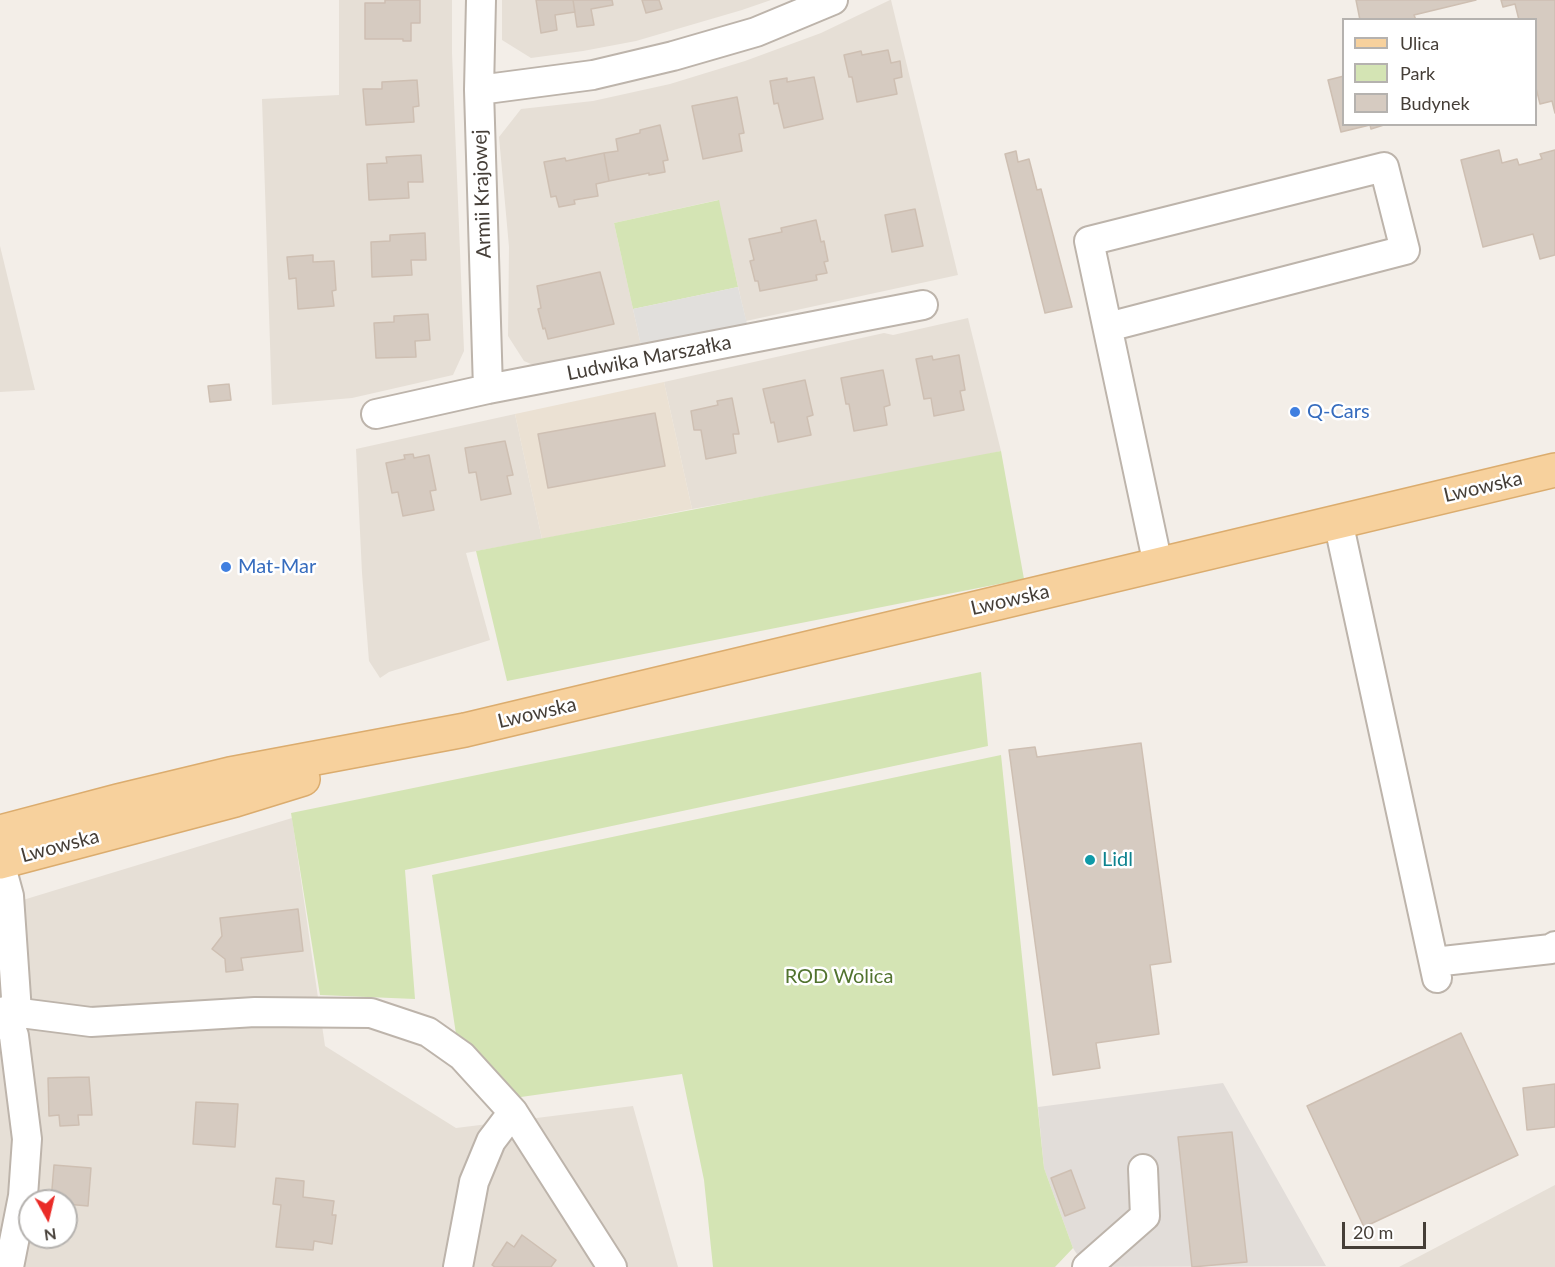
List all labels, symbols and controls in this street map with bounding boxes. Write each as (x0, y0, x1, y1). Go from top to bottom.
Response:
legend (1342, 18, 1537, 126)
text: Ulica (1400, 32, 1439, 54)
text: Park (1400, 62, 1435, 84)
text: Budynek (1400, 92, 1470, 114)
street label: Armii Krajowej (468, 129, 496, 259)
street label: Ludwika Marszałka (565, 330, 733, 386)
place label: Q-Cars (1307, 400, 1370, 424)
marker: Q-Cars (1288, 405, 1302, 419)
street label: Lwowska (1441, 466, 1525, 508)
place label: Mat-Mar (238, 555, 316, 579)
marker: Mat-Mar (219, 560, 233, 574)
street label: Lwowska (968, 579, 1052, 621)
street label: Lwowska (495, 692, 579, 734)
street label: Lwowska (18, 824, 102, 868)
place label: Lidl (1102, 848, 1133, 872)
marker: Lidl (1083, 853, 1097, 867)
park label: ROD Wolica (785, 965, 893, 989)
north arrow (18, 1189, 78, 1249)
scale bar (1345, 1210, 1429, 1248)
text: 20 m (1353, 1221, 1393, 1243)
text: N (43, 1225, 58, 1246)

